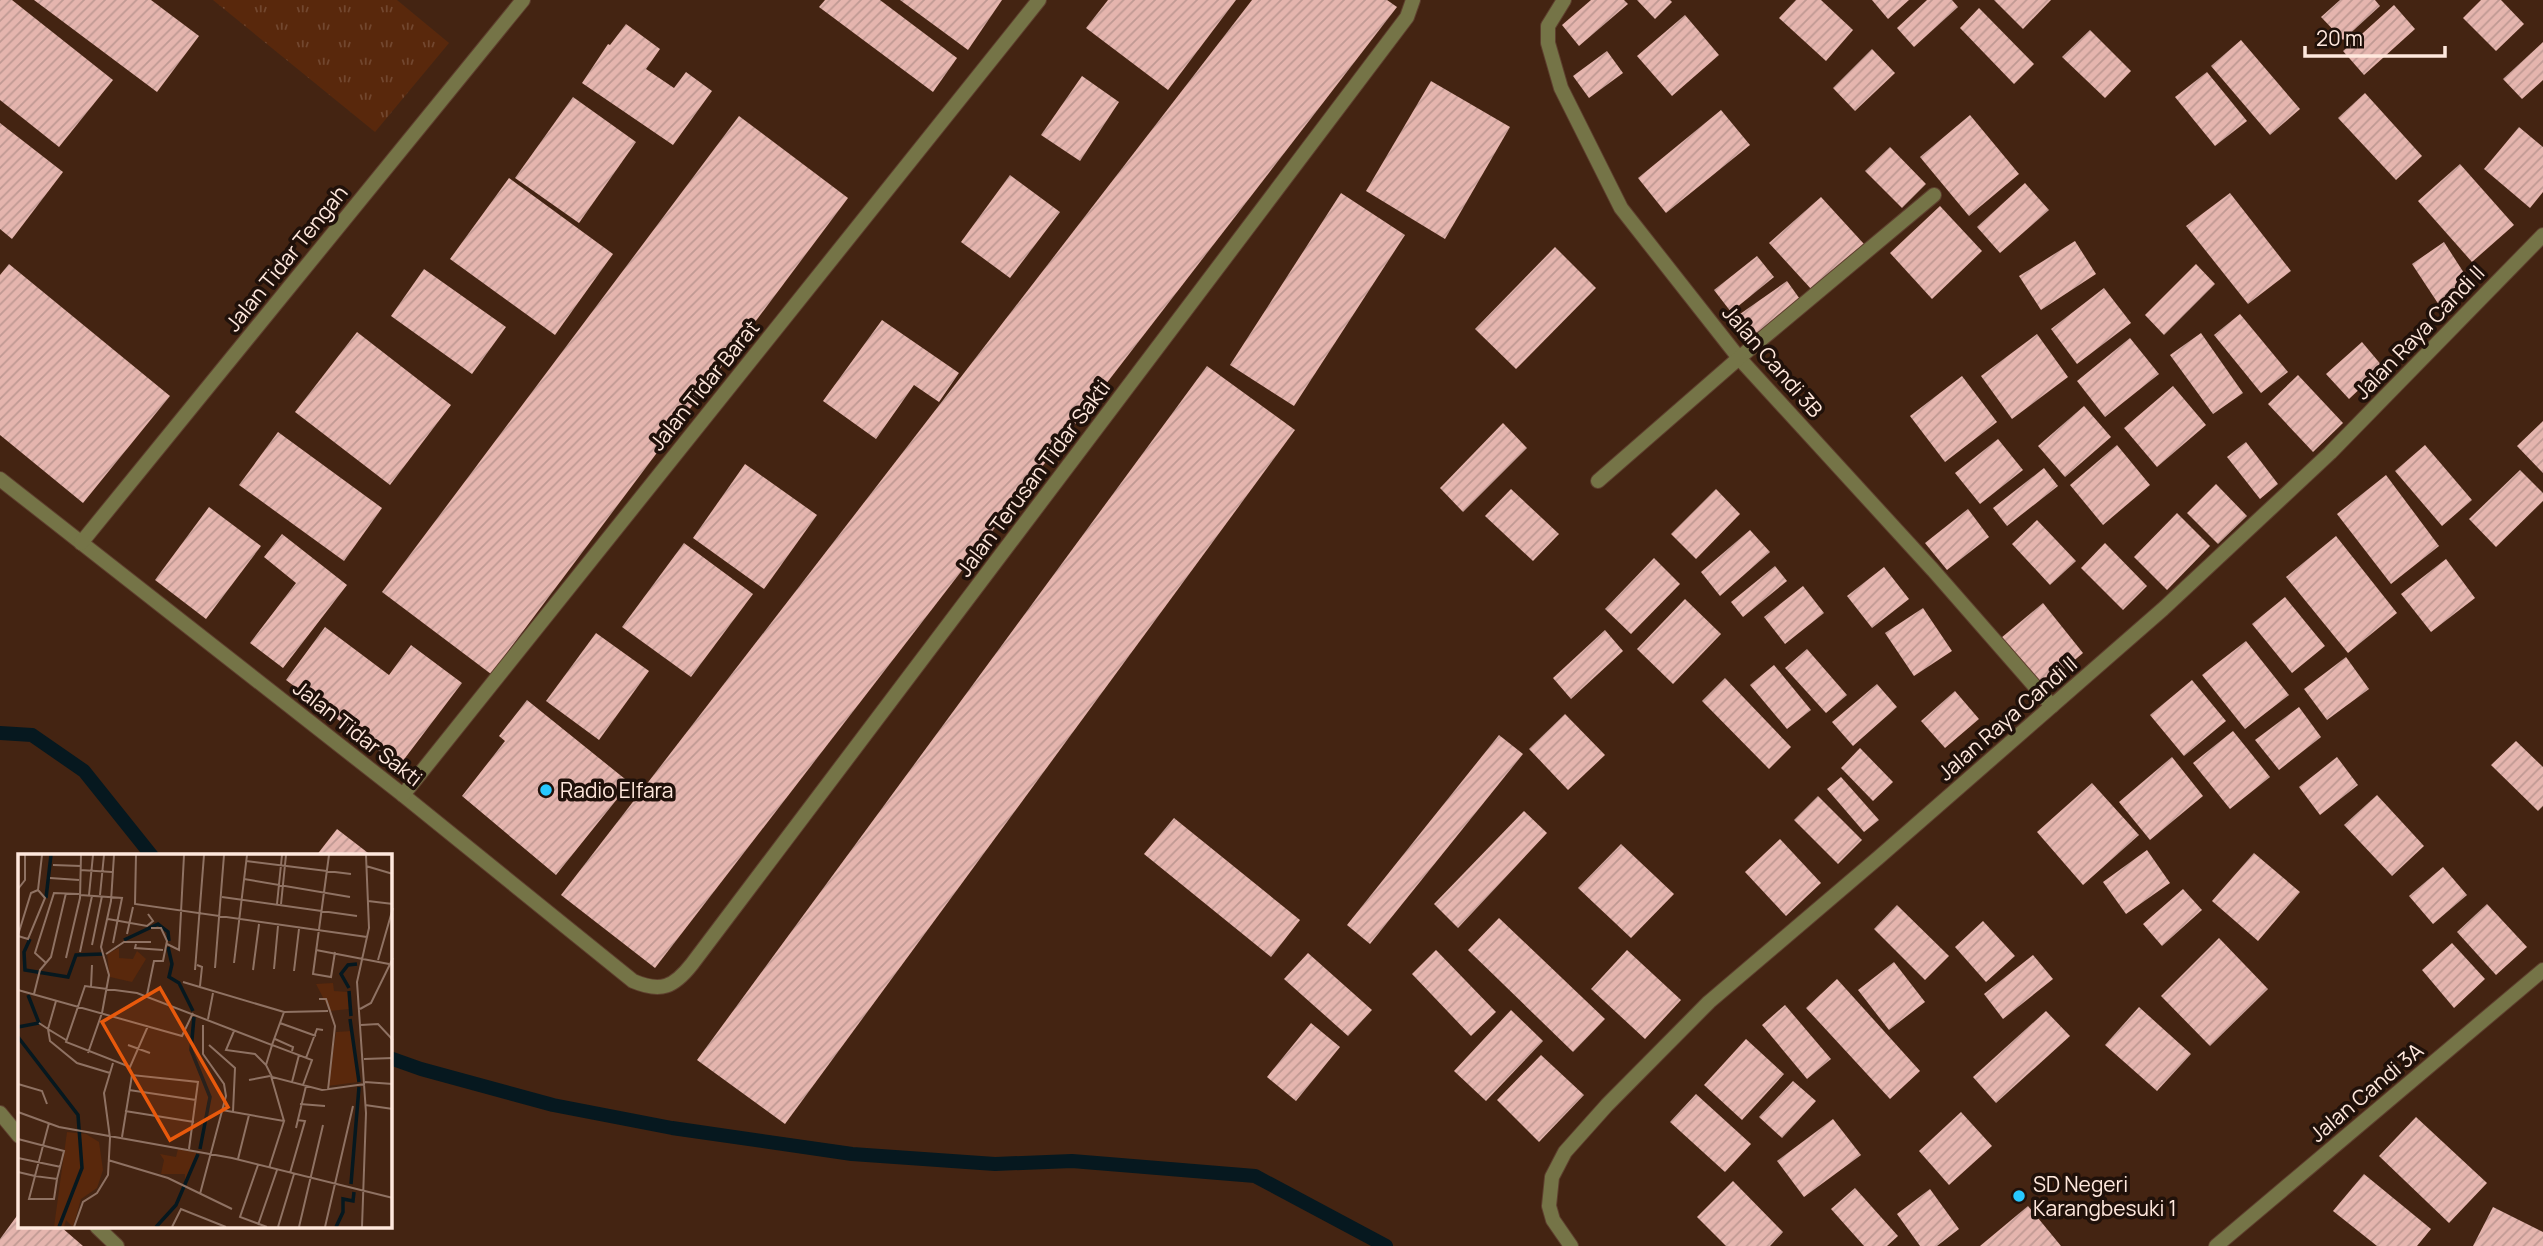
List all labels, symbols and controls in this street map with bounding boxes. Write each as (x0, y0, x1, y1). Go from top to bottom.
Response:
scale bar (2305, 14, 2445, 58)
text: 20 m (2316, 24, 2363, 52)
street label: Jalan Tidar Tengah (219, 179, 353, 337)
street label: Jalan Raya Candi II (2348, 259, 2490, 405)
street label: Jalan Candi 3B (1717, 299, 1829, 423)
street label: Jalan Tidar Barat (643, 314, 765, 456)
street label: Jalan Terusan Tidar Sakti (950, 374, 1116, 582)
street label: Jalan Raya Candi II (1931, 650, 2083, 786)
street label: Jalan Tidar Sakti (288, 674, 428, 792)
place label: Radio Elfara (560, 776, 673, 804)
marker: Radio Elfara (538, 782, 554, 798)
inset map (18, 854, 392, 1228)
street label: Jalan Candi 3A (2303, 1036, 2429, 1148)
place label: SD Negeri Karangbesuki 1 (2033, 1170, 2177, 1222)
marker: SD Negeri Karangbesuki 1 (2011, 1188, 2027, 1204)

